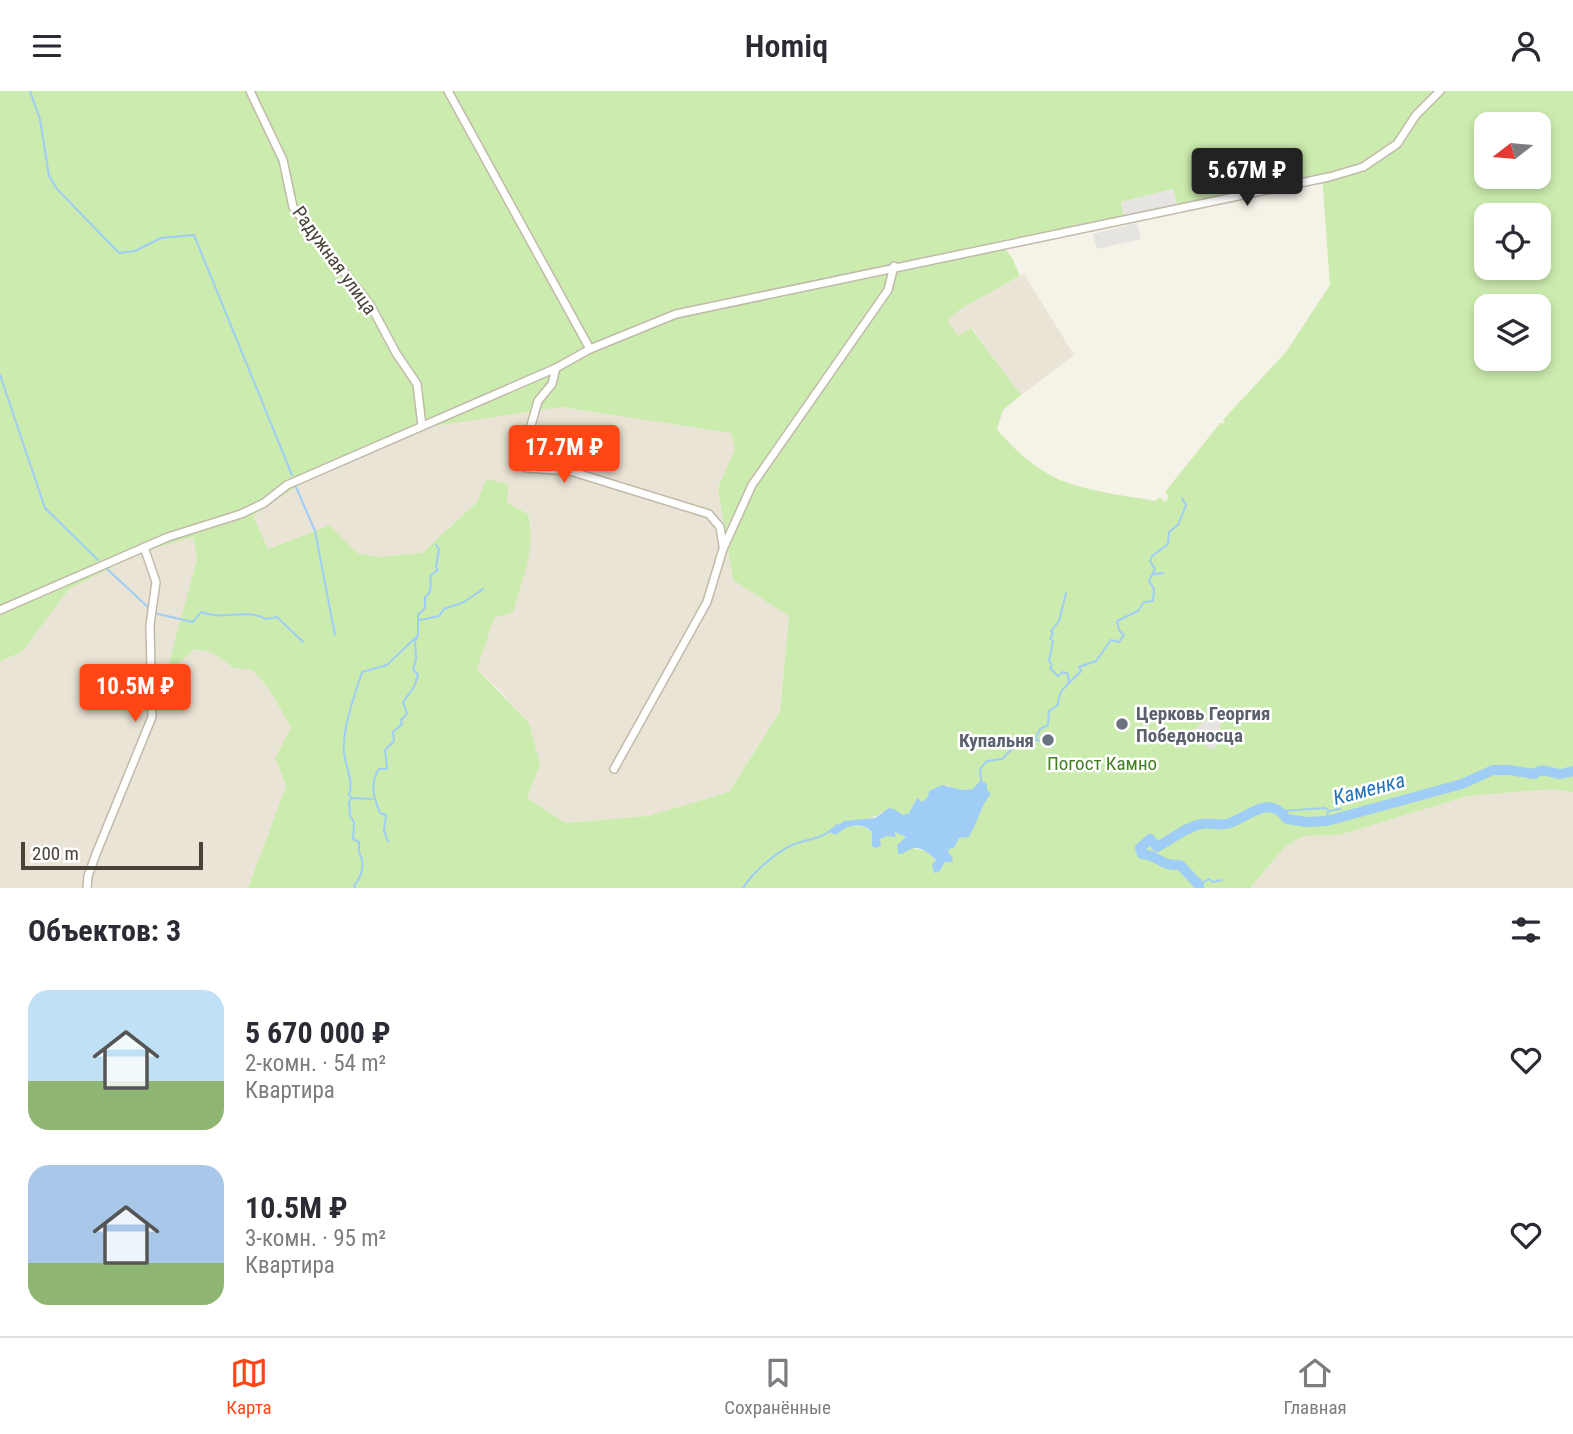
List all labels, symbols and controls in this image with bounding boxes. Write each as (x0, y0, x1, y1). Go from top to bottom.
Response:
icon: menu (28, 27, 66, 65)
text: Homiq (745, 27, 828, 65)
icon: person (1507, 27, 1545, 65)
north arrow (1474, 112, 1550, 189)
map controls (1474, 112, 1551, 371)
pin: 5.67M ₽ (1182, 149, 1312, 208)
text: 5.67M ₽ (1208, 157, 1286, 184)
street label: Радужная улица (288, 202, 382, 319)
button: locate (1474, 203, 1551, 280)
button: layers (1474, 294, 1551, 371)
pin: 17.7M ₽ (499, 425, 629, 485)
text: 17.7M ₽ (525, 434, 603, 461)
pin: 10.5M ₽ (70, 665, 200, 724)
text: 10.5M ₽ (96, 673, 174, 700)
place label: Церковь Георгия Победоносца (1136, 702, 1270, 747)
marker: Церковь Георгия Победоносца (1114, 716, 1130, 732)
place label: Купальня (959, 729, 1034, 752)
marker: Купальня (1040, 732, 1056, 748)
park label: Погост Камно (1047, 752, 1157, 775)
water label: Каменка (1330, 768, 1408, 810)
scale bar (21, 839, 203, 871)
text: 200 m (32, 842, 79, 865)
icon: filters (1507, 911, 1545, 949)
text: Объектов: 3 (28, 913, 181, 948)
text: 5 670 000 ₽ (245, 1015, 391, 1050)
icon: home (84, 1018, 168, 1102)
icon: heart (1507, 1041, 1545, 1079)
text: 2-комн. · 54 m² (245, 1050, 386, 1077)
text: Квартира (245, 1077, 335, 1104)
text: 10.5M ₽ (245, 1190, 348, 1225)
icon: home (84, 1193, 168, 1277)
icon: heart (1507, 1216, 1545, 1254)
text: 3-комн. · 95 m² (245, 1225, 386, 1252)
text: Квартира (245, 1252, 335, 1279)
tab: Карта (226, 1354, 272, 1419)
tab: Сохранённые (724, 1354, 831, 1419)
tab: Главная (1283, 1354, 1347, 1419)

